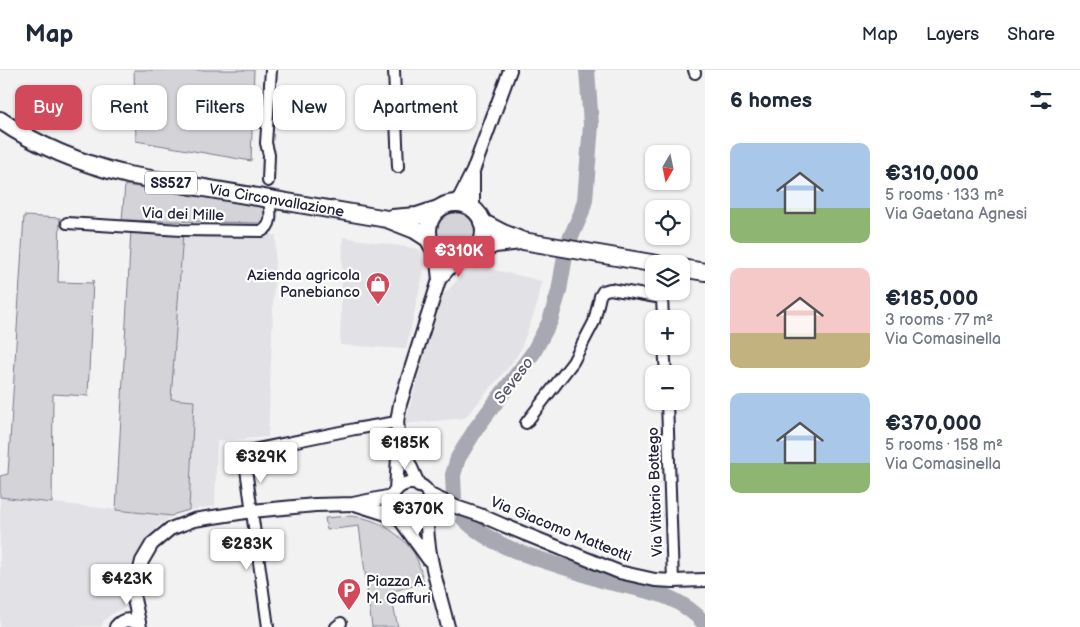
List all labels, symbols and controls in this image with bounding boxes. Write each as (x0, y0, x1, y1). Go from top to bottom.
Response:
text: Map (25, 20, 73, 49)
text: Map (862, 24, 898, 45)
text: Layers (926, 24, 979, 45)
text: Share (1007, 24, 1055, 45)
chip: Buy (15, 85, 82, 130)
chip: Rent (92, 85, 167, 130)
chip: Filters (177, 85, 263, 130)
chip: New (273, 85, 345, 130)
chip: Apartment (355, 85, 476, 130)
icon: filters (1027, 86, 1055, 114)
text: 6 homes (730, 88, 812, 113)
north arrow (645, 145, 690, 190)
map controls (645, 145, 690, 410)
text: €310,000 (885, 161, 979, 186)
icon: home (770, 163, 830, 223)
road number: SS527 (145, 172, 197, 195)
street label: Via Circonvallazione (208, 180, 346, 222)
text: 5 rooms · 133 m² (885, 186, 1004, 205)
button: locate (645, 200, 690, 245)
street label: Via dei Mille (142, 204, 225, 225)
text: Via Gaetana Agnesi (885, 205, 1027, 224)
pin: €310K (424, 236, 494, 278)
text: €310K (435, 242, 484, 261)
button: layers (645, 255, 690, 300)
place label: Azienda agricola Panebianco (247, 266, 360, 302)
shop icon: Azienda agricola Panebianco (365, 271, 391, 305)
text: €185,000 (885, 286, 978, 311)
icon: home (770, 288, 830, 348)
button: + (645, 310, 690, 355)
text: 3 rooms · 77 m² (885, 311, 993, 330)
text: Via Comasinella (885, 330, 1001, 349)
water label: Seveso (490, 354, 538, 408)
button: − (645, 365, 690, 410)
text: €370,000 (885, 411, 982, 436)
icon: home (770, 413, 830, 473)
street label: Via Vittorio Bottego (644, 427, 667, 557)
pin: €185K (370, 428, 440, 470)
text: €185K (381, 434, 429, 453)
text: 5 rooms · 158 m² (885, 436, 1003, 455)
pin: €329K (226, 442, 296, 484)
text: €329K (235, 448, 287, 467)
text: Via Comasinella (885, 455, 1001, 474)
street label: Via Giacomo Matteotti (488, 493, 634, 566)
pin: €370K (383, 494, 453, 536)
text: €370K (392, 500, 444, 519)
pin: €283K (212, 528, 282, 571)
text: €283K (221, 535, 273, 554)
pin: €423K (92, 564, 162, 606)
text: €423K (102, 570, 152, 589)
place label: Piazza A. M. Gaffuri (366, 572, 431, 608)
parking icon: Piazza A. M. Gaffuri (336, 577, 362, 611)

